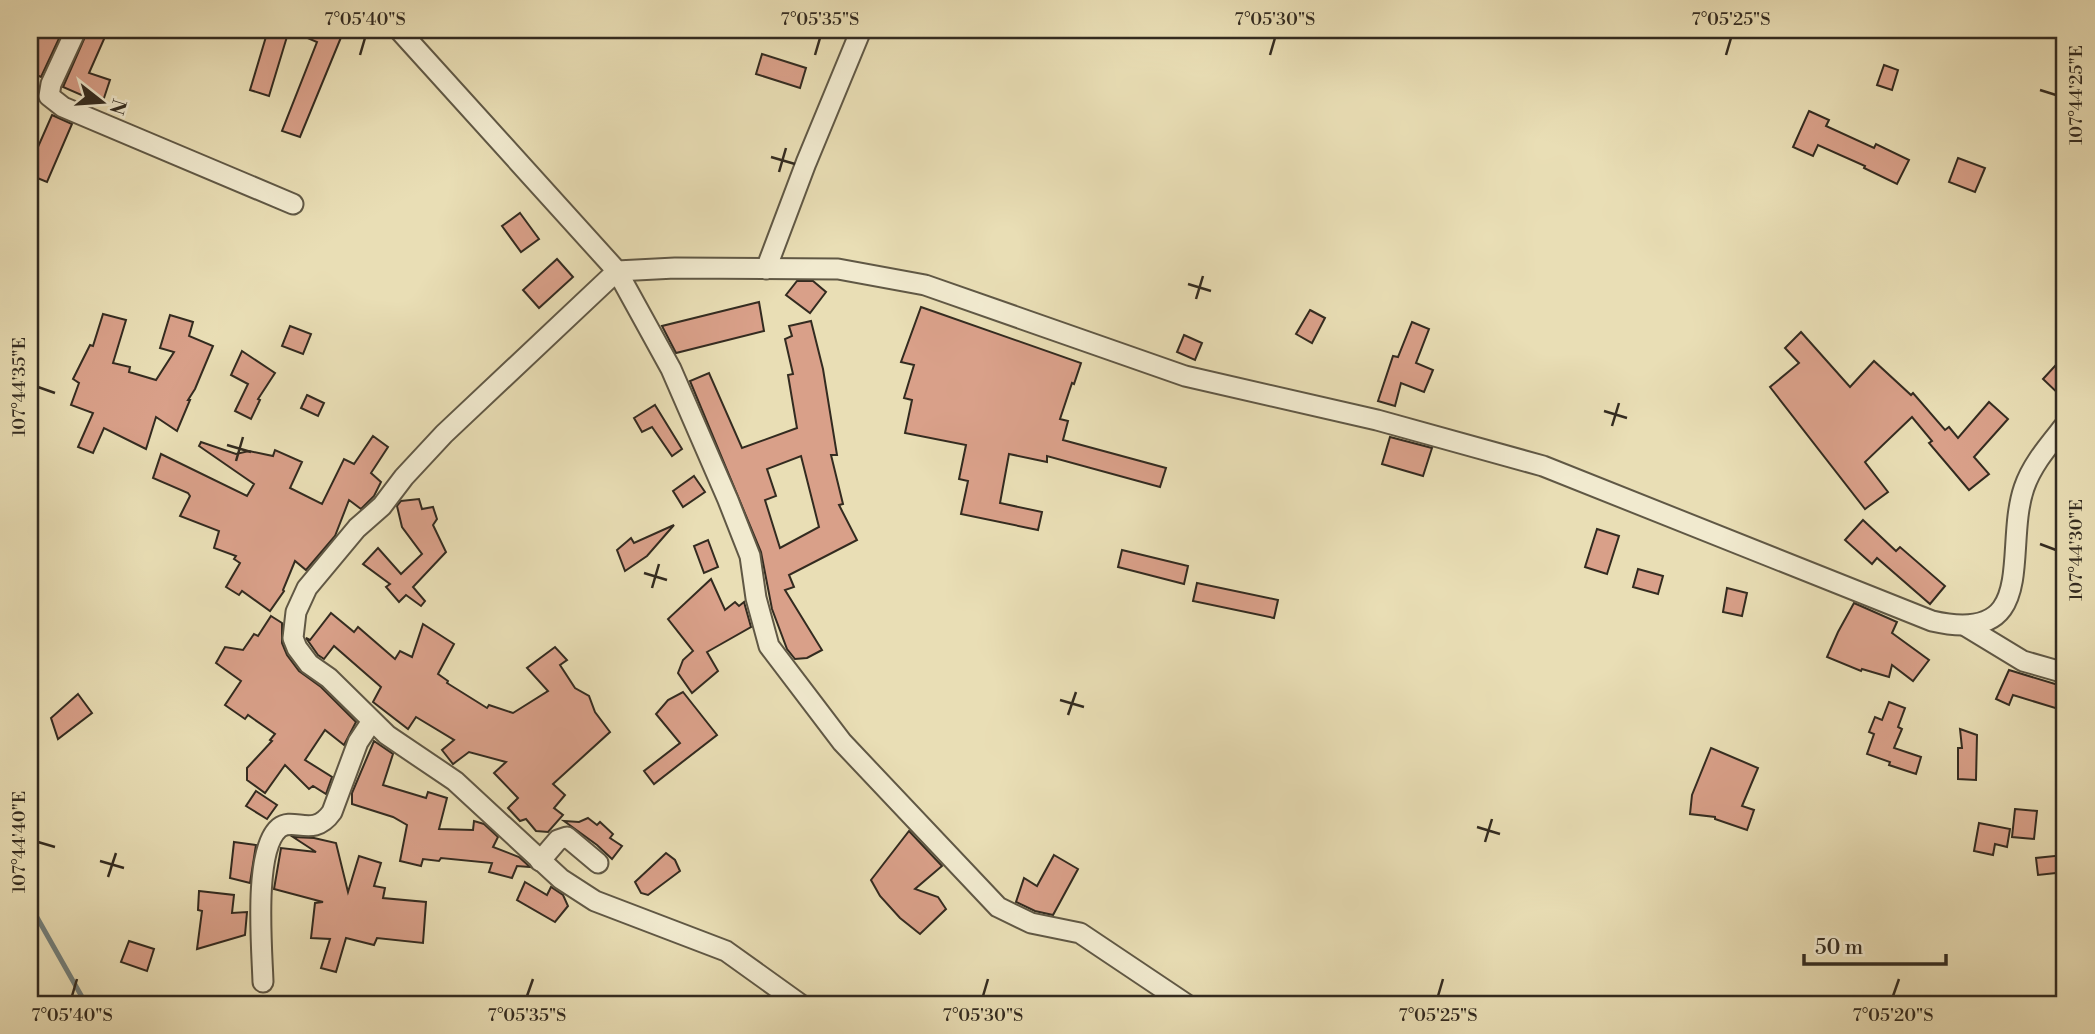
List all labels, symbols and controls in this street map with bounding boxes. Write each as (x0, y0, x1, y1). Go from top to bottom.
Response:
text: 7°05'40"S (324, 8, 406, 31)
text: 7°05'35"S (781, 8, 859, 31)
text: 7°05'30"S (1235, 8, 1315, 31)
text: 7°05'25"S (1691, 8, 1771, 31)
text: 107°44'25"E (2065, 45, 2088, 145)
north arrow (66, 66, 136, 136)
text: N (104, 96, 131, 117)
text: 107°44'35"E (8, 337, 31, 437)
text: 107°44'30"E (2065, 499, 2088, 601)
text: 107°44'40"E (8, 791, 31, 893)
scale bar (1804, 922, 1946, 966)
text: 50 m (1815, 935, 1863, 961)
text: 7°05'40"S (31, 1004, 113, 1027)
text: 7°05'35"S (488, 1004, 566, 1027)
text: 7°05'30"S (943, 1004, 1023, 1027)
text: 7°05'25"S (1398, 1004, 1478, 1027)
text: 7°05'20"S (1852, 1004, 1934, 1027)

